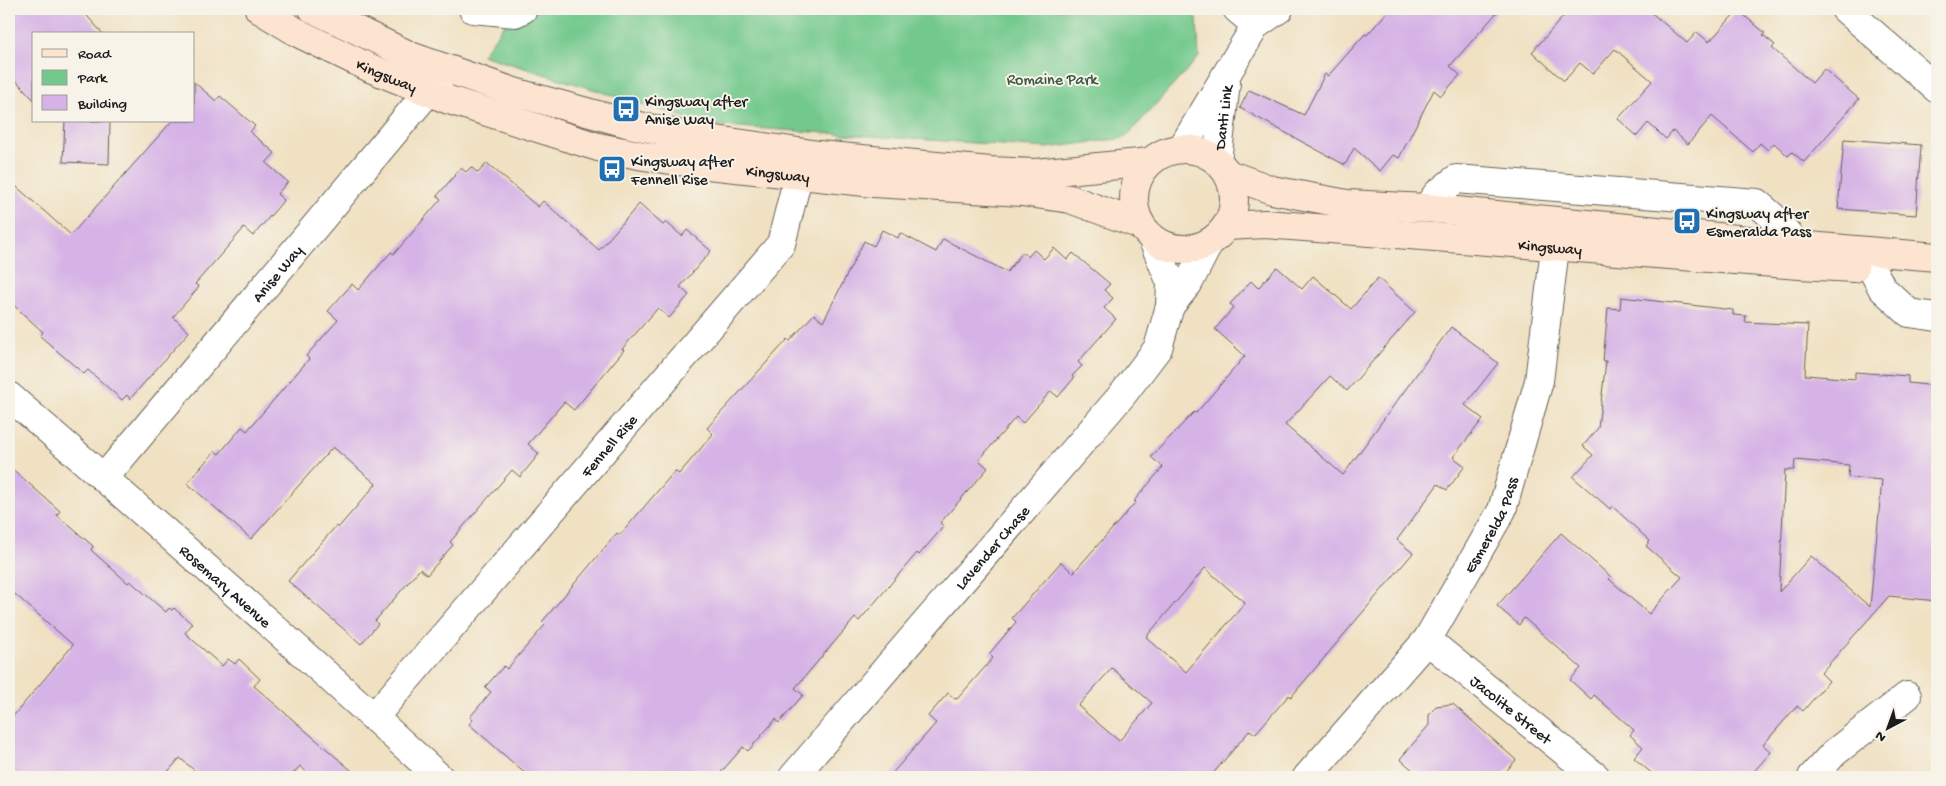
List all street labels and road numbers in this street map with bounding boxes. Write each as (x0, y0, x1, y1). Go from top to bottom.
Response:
street label: Kingsway (352, 57, 419, 99)
street label: Danti Link (1212, 83, 1239, 152)
street label: Kingsway (745, 163, 810, 189)
street label: Kingsway (1517, 237, 1583, 261)
street label: Anise Way (250, 242, 308, 307)
street label: Fennell Rise (578, 411, 644, 483)
street label: Esmerelda Pass (1462, 475, 1524, 578)
street label: Lavender Chase (953, 502, 1036, 595)
street label: Rosemary Avenue (174, 542, 274, 634)
street label: Jacolite Street (1465, 673, 1555, 751)

